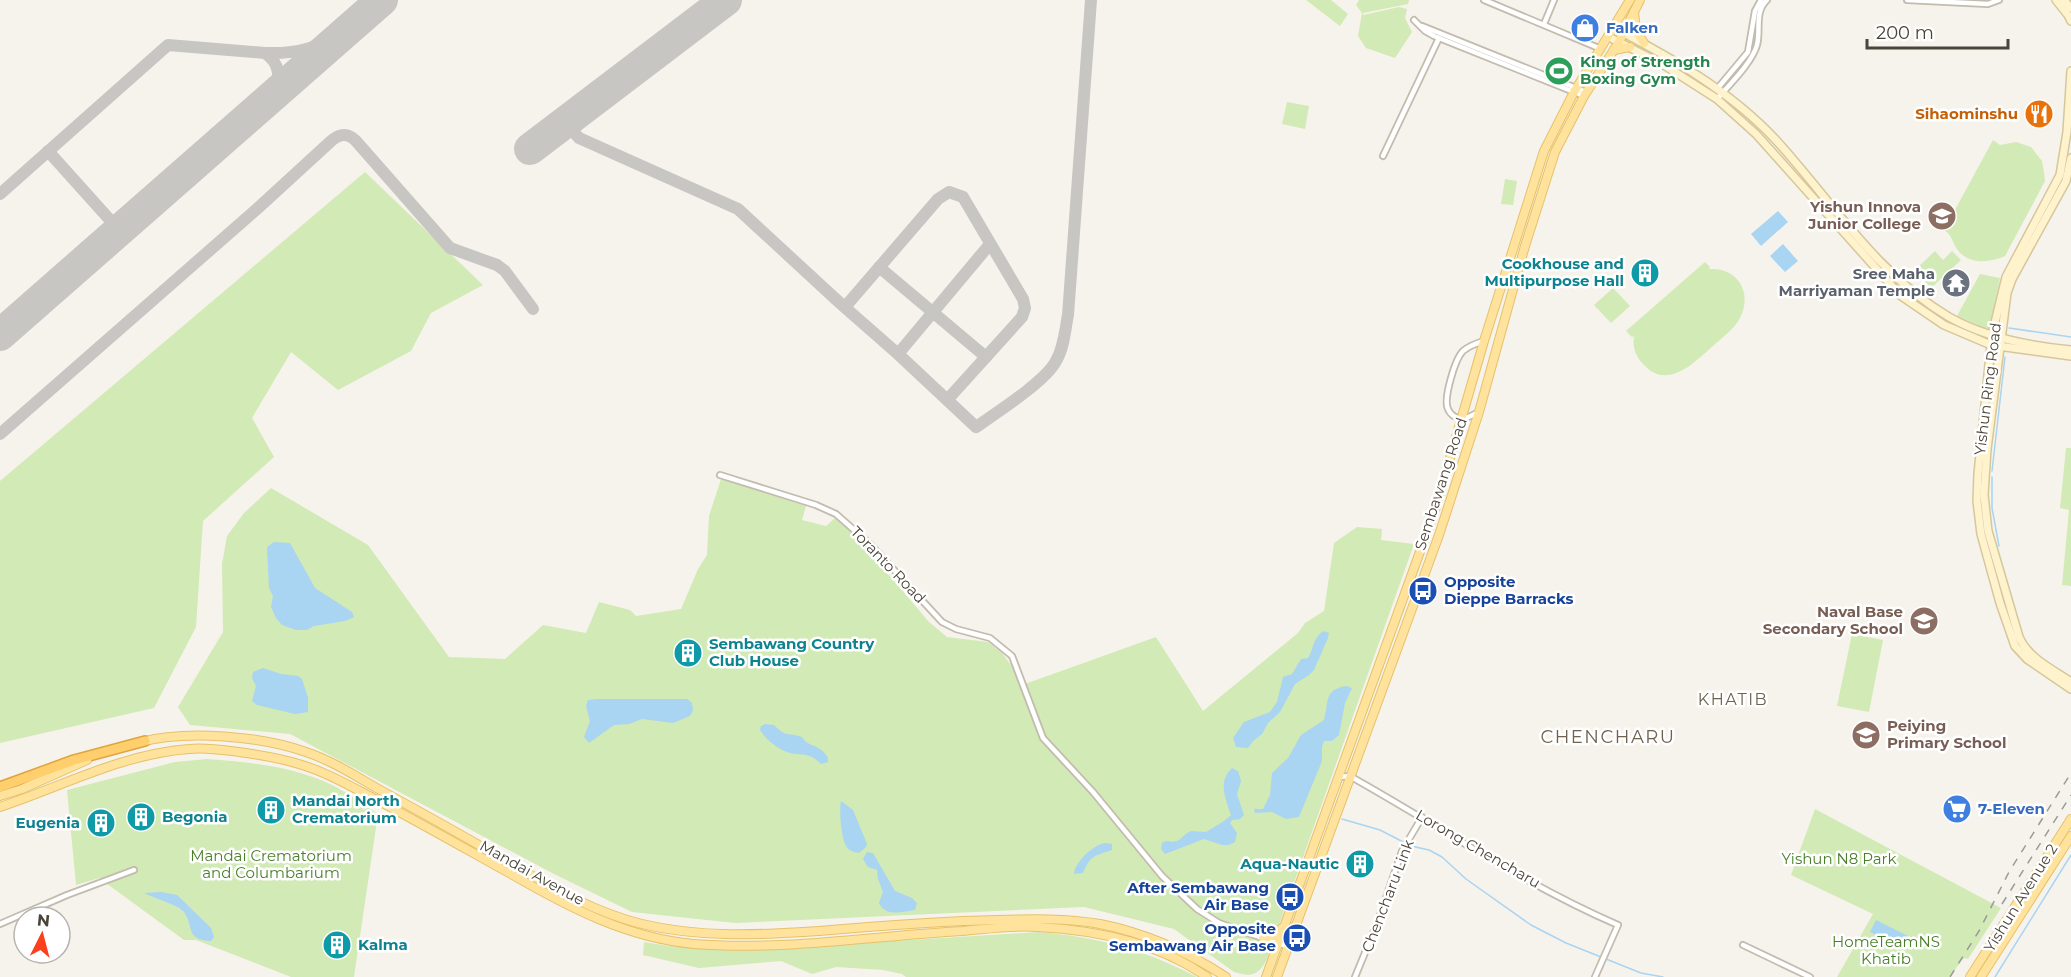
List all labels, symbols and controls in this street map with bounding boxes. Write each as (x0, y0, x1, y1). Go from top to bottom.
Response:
shop icon: Falken (1569, 12, 1601, 44)
scale bar (1867, 12, 2008, 50)
place label: Falken (1606, 18, 1658, 37)
text: 200 m (1876, 22, 1934, 44)
place label: King of Strength Boxing Gym (1580, 52, 1710, 88)
sports icon: King of Strength Boxing Gym (1543, 55, 1575, 87)
restaurant icon: Sihaominshu (2023, 98, 2055, 130)
place label: Sihaominshu (1915, 104, 2018, 123)
place label: Yishun Innova Junior College (1807, 197, 1921, 233)
school or university icon: Yishun Innova Junior College (1926, 200, 1958, 232)
place label: Cookhouse and Multipurpose Hall (1484, 254, 1624, 290)
building icon: Cookhouse and Multipurpose Hall (1629, 257, 1661, 289)
place label: Sree Maha Marriyaman Temple (1779, 264, 1935, 300)
temple icon: Sree Maha Marriyaman Temple (1940, 267, 1972, 299)
street label: Yishun Ring Road (1970, 322, 2005, 456)
street label: Sembawang Road (1410, 415, 1471, 553)
street label: Toranto Road (847, 522, 930, 607)
place label: Opposite Dieppe Barracks (1444, 572, 1573, 608)
bus stop icon: Opposite Dieppe Barracks (1407, 575, 1439, 607)
place label: Naval Base Secondary School (1763, 602, 1903, 638)
school or university icon: Naval Base Secondary School (1908, 605, 1940, 637)
place label: Sembawang Country Club House (709, 634, 875, 670)
building icon: Sembawang Country Club House (672, 637, 704, 669)
district label: KHATIB (1698, 690, 1768, 709)
place label: Peiying Primary School (1887, 716, 2006, 752)
school or university icon: Peiying Primary School (1850, 719, 1882, 751)
district label: CHENCHARU (1540, 726, 1676, 748)
place label: Mandai North Crematorium (292, 791, 400, 827)
supermarket icon: 7-Eleven (1941, 793, 1973, 825)
building icon: Mandai North Crematorium (255, 794, 287, 826)
place label: 7-Eleven (1978, 799, 2045, 818)
building icon: Begonia (125, 801, 157, 833)
street label: Lorong Chencharu (1412, 805, 1544, 892)
building icon: Eugenia (85, 807, 117, 839)
place label: Begonia (162, 807, 227, 826)
place label: Eugenia (16, 813, 80, 832)
street label: Mandai Avenue (477, 836, 588, 909)
street label: Chencharu Link (1357, 837, 1418, 955)
street label: Yishun Avenue 2 (1980, 840, 2062, 955)
park label: Mandai Crematorium and Columbarium (190, 846, 352, 882)
building icon: Aqua-Nautic (1344, 848, 1376, 880)
park label: Yishun N8 Park (1782, 849, 1897, 868)
place label: Aqua-Nautic (1239, 854, 1339, 873)
place label: After Sembawang Air Base (1126, 878, 1269, 914)
bus stop icon: After Sembawang Air Base (1274, 881, 1306, 913)
north arrow (12, 905, 72, 965)
text: N (36, 910, 51, 931)
place label: Opposite Sembawang Air Base (1109, 919, 1276, 955)
bus stop icon: Opposite Sembawang Air Base (1281, 922, 1313, 954)
building icon: Kalma (321, 929, 353, 961)
park label: HomeTeamNS Khatib (1832, 932, 1940, 968)
place label: Kalma (358, 935, 408, 954)

